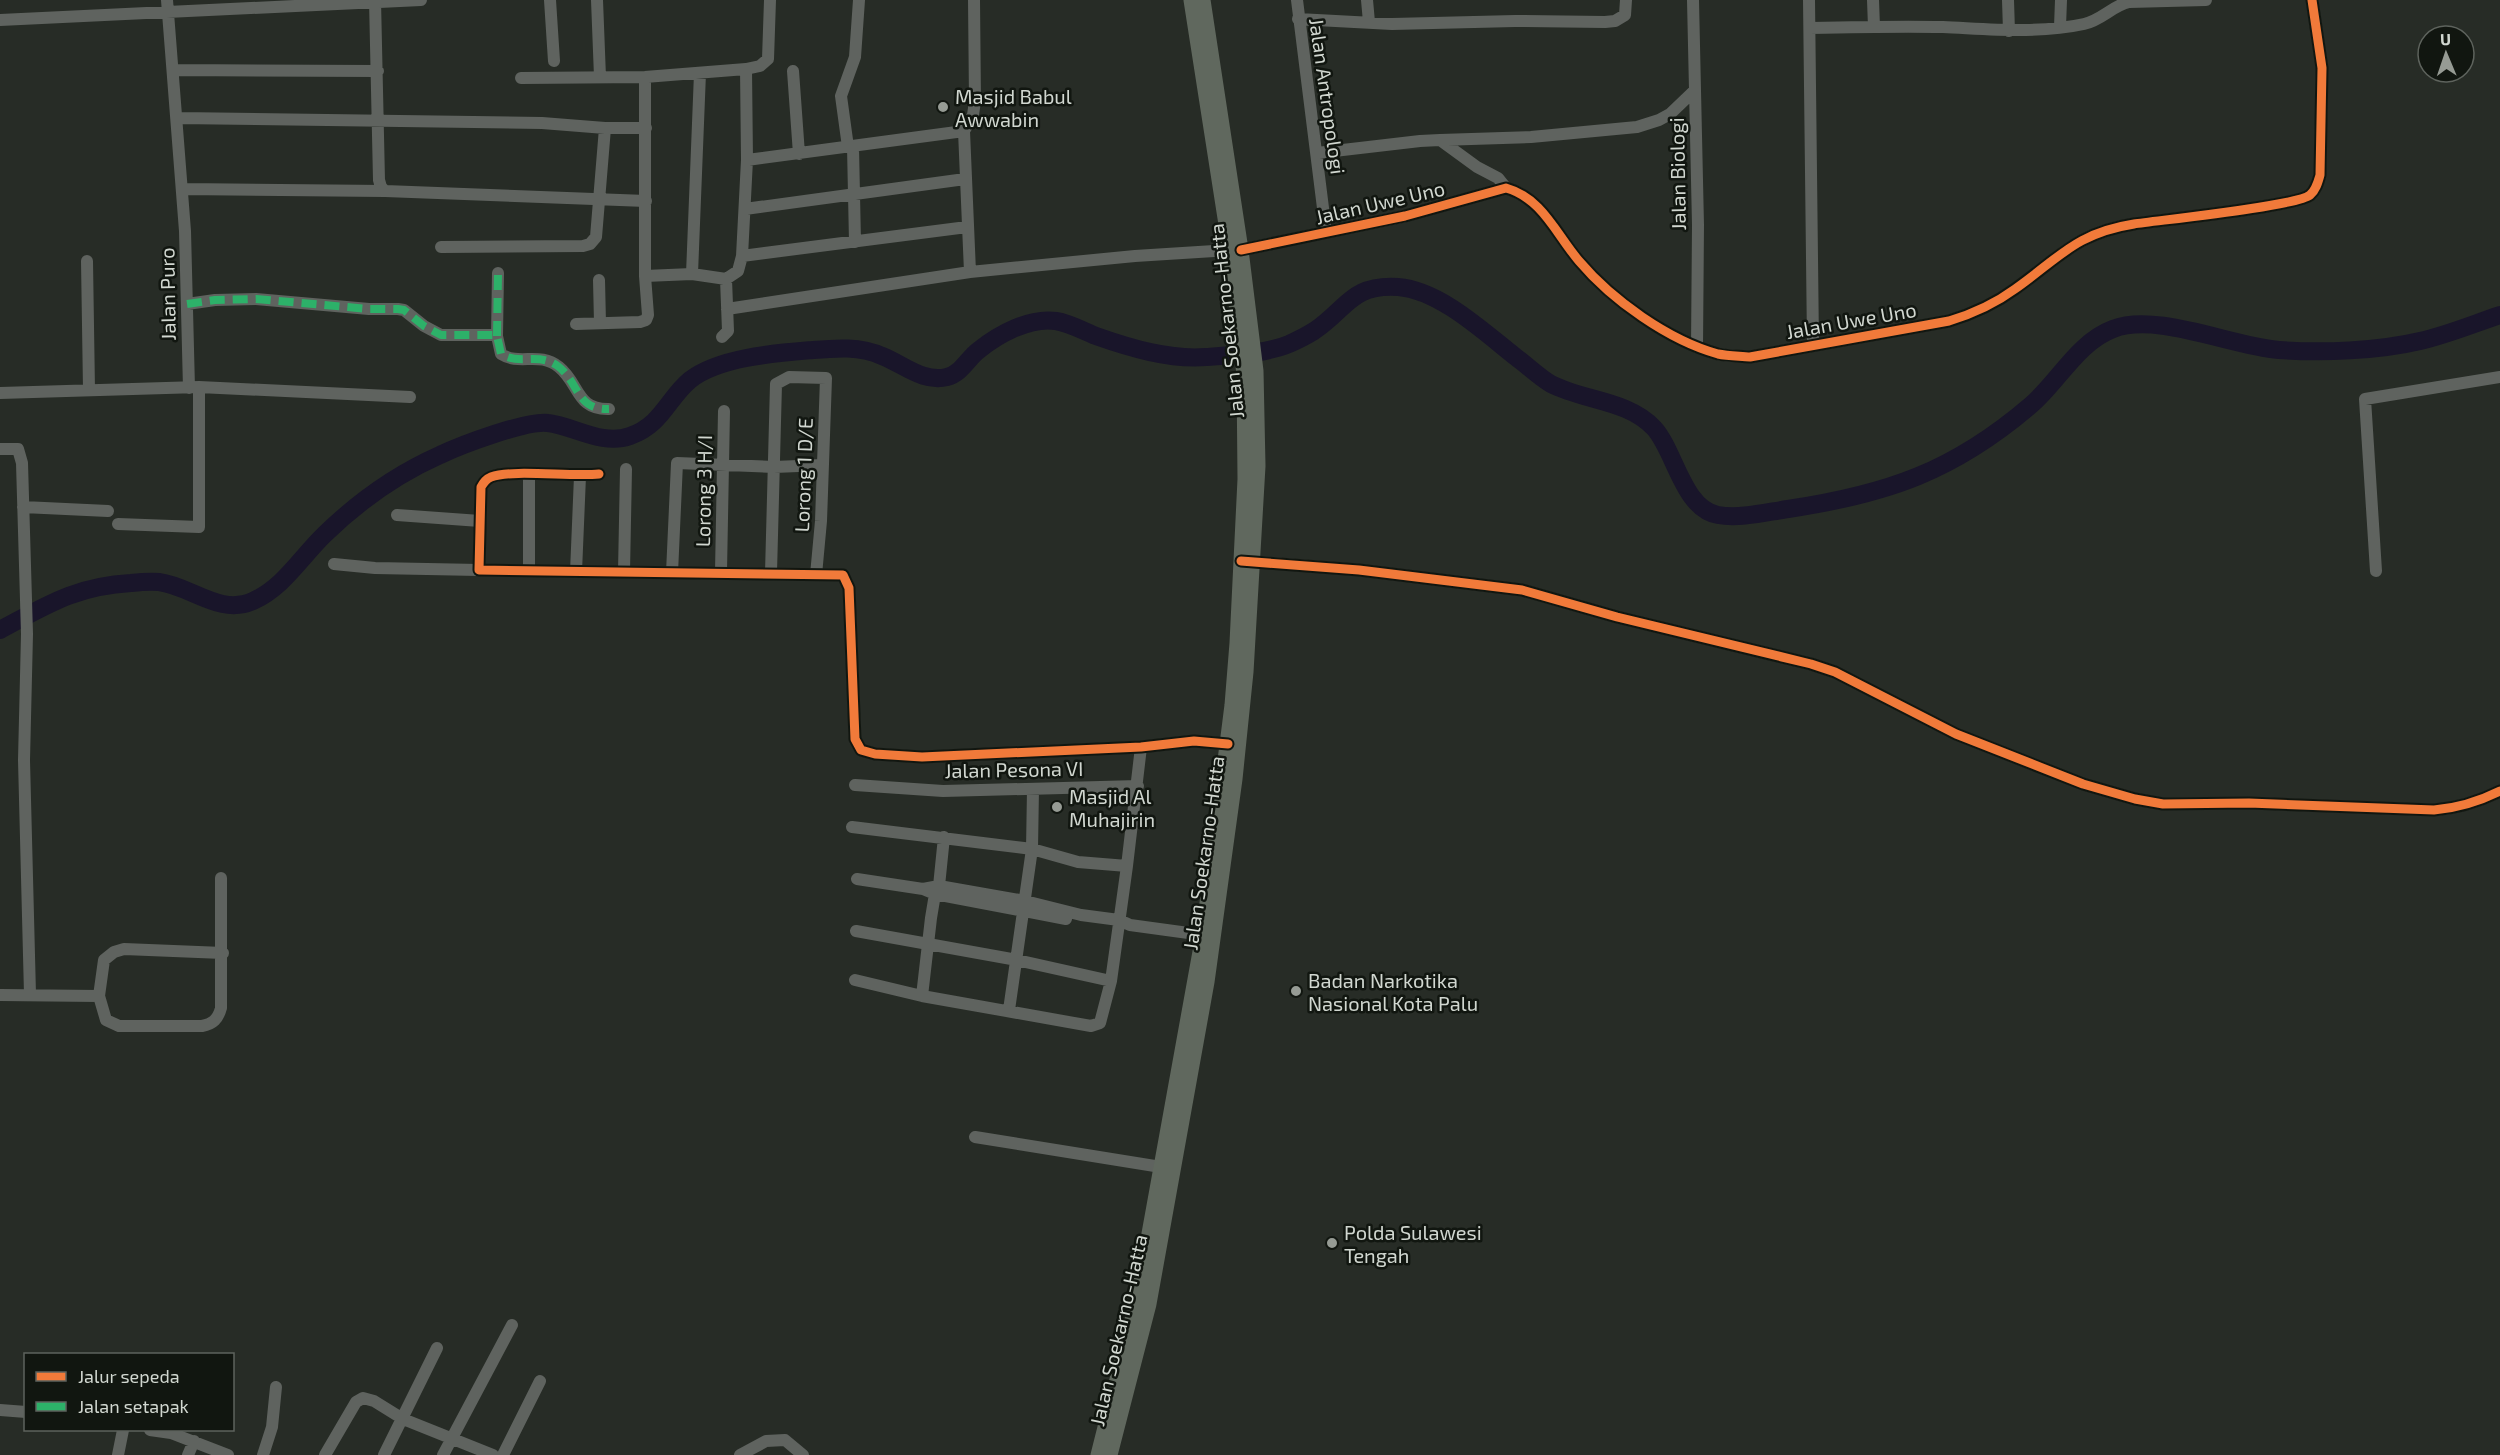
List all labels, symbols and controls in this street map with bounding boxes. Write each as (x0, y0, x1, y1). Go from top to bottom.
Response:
street label: Jalan Antropologi (1305, 16, 1351, 176)
north arrow (2416, 24, 2476, 84)
text: U (2440, 29, 2451, 48)
place label: Masjid Babul Awwabin (955, 84, 1072, 131)
marker: Masjid Babul Awwabin (936, 100, 950, 114)
street label: Jalan Biologi (1664, 117, 1690, 231)
street label: Jalan Uwe Uno (1313, 175, 1447, 229)
street label: Jalan Soekarno-Hatta (1204, 222, 1248, 420)
street label: Jalan Puro (154, 247, 180, 341)
street label: Jalan Uwe Uno (1784, 297, 1918, 343)
street label: Lorong 1 D/E (789, 417, 817, 533)
street label: Lorong 3 H/I (690, 435, 716, 547)
street label: Jalan Soekarno-Hatta (1177, 754, 1229, 952)
street label: Jalan Pesona VI (944, 756, 1084, 782)
place label: Masjid Al Muhajirin (1069, 784, 1155, 831)
marker: Masjid Al Muhajirin (1050, 800, 1064, 814)
place label: Badan Narkotika Nasional Kota Palu (1308, 968, 1478, 1015)
marker: Badan Narkotika Nasional Kota Palu (1289, 984, 1303, 998)
place label: Polda Sulawesi Tengah (1344, 1220, 1482, 1267)
street label: Jalan Soekarno-Hatta (1084, 1232, 1152, 1428)
marker: Polda Sulawesi Tengah (1325, 1236, 1339, 1250)
legend (24, 1353, 234, 1431)
text: Jalur sepeda (78, 1365, 180, 1387)
text: Jalan setapak (78, 1395, 189, 1417)

